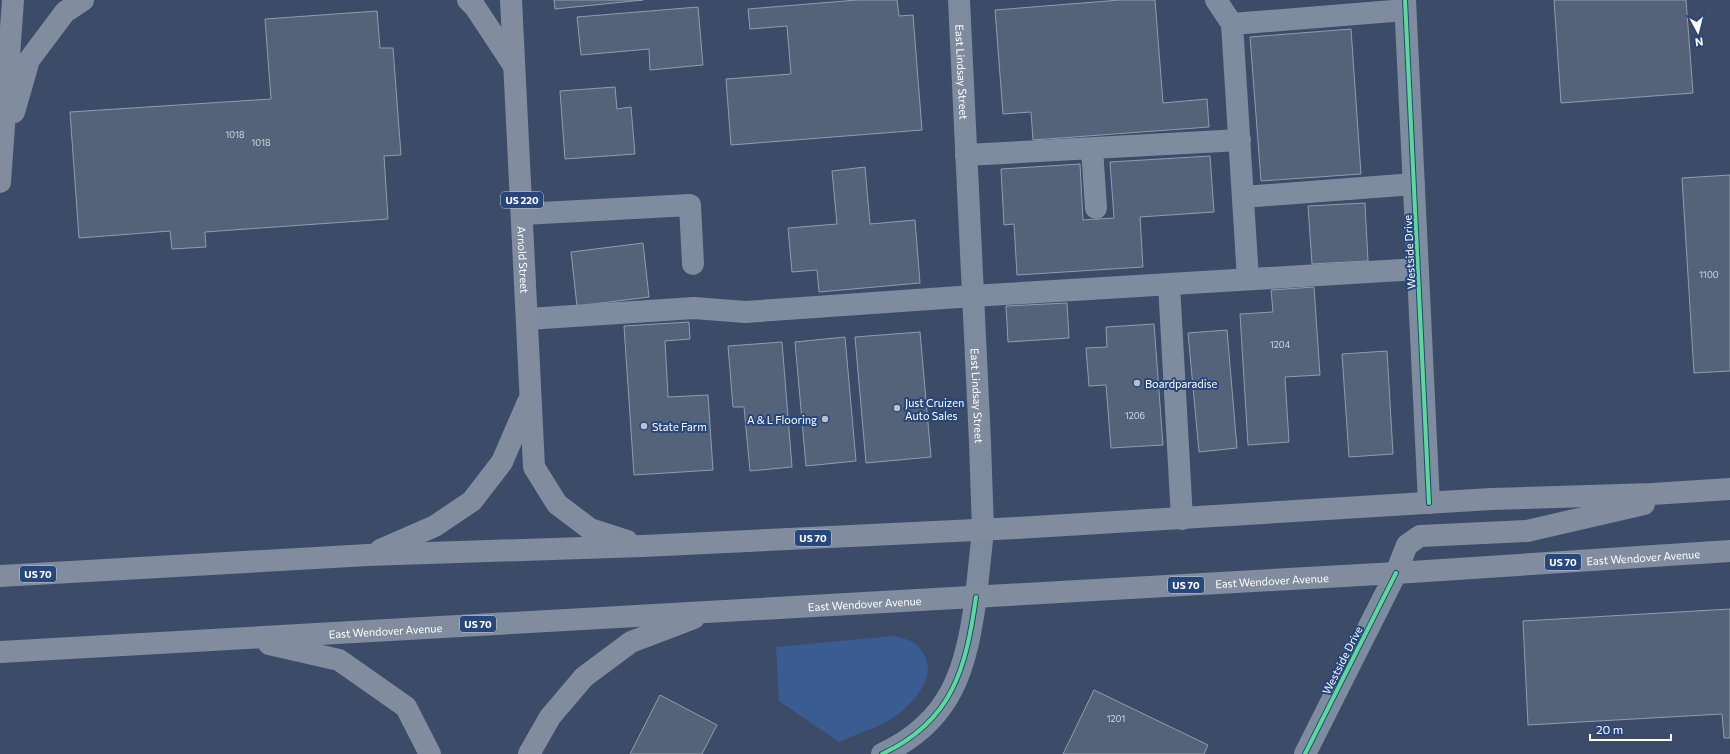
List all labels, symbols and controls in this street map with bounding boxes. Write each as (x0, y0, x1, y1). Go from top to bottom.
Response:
north arrow (1678, 12, 1718, 52)
street label: East Lindsay Street (954, 24, 971, 120)
text: N (1694, 35, 1704, 49)
house number: 1018 (225, 129, 245, 140)
house number: 1018 (251, 137, 271, 148)
road number: US 220 (501, 192, 543, 208)
street label: Westside Drive (1401, 214, 1417, 289)
street label: Arnold Street (516, 226, 532, 294)
house number: 1100 (1699, 269, 1719, 280)
house number: 1204 (1270, 339, 1291, 350)
street label: East Lindsay Street (969, 348, 987, 444)
place label: Boardparadise (1145, 377, 1217, 390)
marker: Boardparadise (1132, 378, 1142, 388)
place label: Just Cruizen Auto Sales (905, 396, 964, 422)
marker: Just Cruizen Auto Sales (892, 403, 902, 413)
house number: 1206 (1125, 410, 1145, 421)
place label: A & L Flooring (747, 413, 817, 426)
marker: A & L Flooring (820, 414, 830, 424)
place label: State Farm (652, 420, 707, 433)
marker: State Farm (639, 421, 649, 431)
road number: US 70 (795, 530, 831, 546)
street label: East Wendover Avenue (1586, 546, 1701, 567)
road number: US 70 (1545, 554, 1581, 570)
road number: US 70 (20, 566, 56, 582)
street label: East Wendover Avenue (1215, 570, 1329, 590)
road number: US 70 (1168, 577, 1204, 593)
street label: East Wendover Avenue (807, 593, 922, 613)
road number: US 70 (460, 616, 496, 632)
street label: East Wendover Avenue (328, 620, 443, 640)
street label: Westside Drive (1319, 624, 1365, 696)
house number: 1201 (1107, 713, 1125, 724)
scale bar (1590, 716, 1671, 742)
text: 20 m (1596, 722, 1623, 736)

